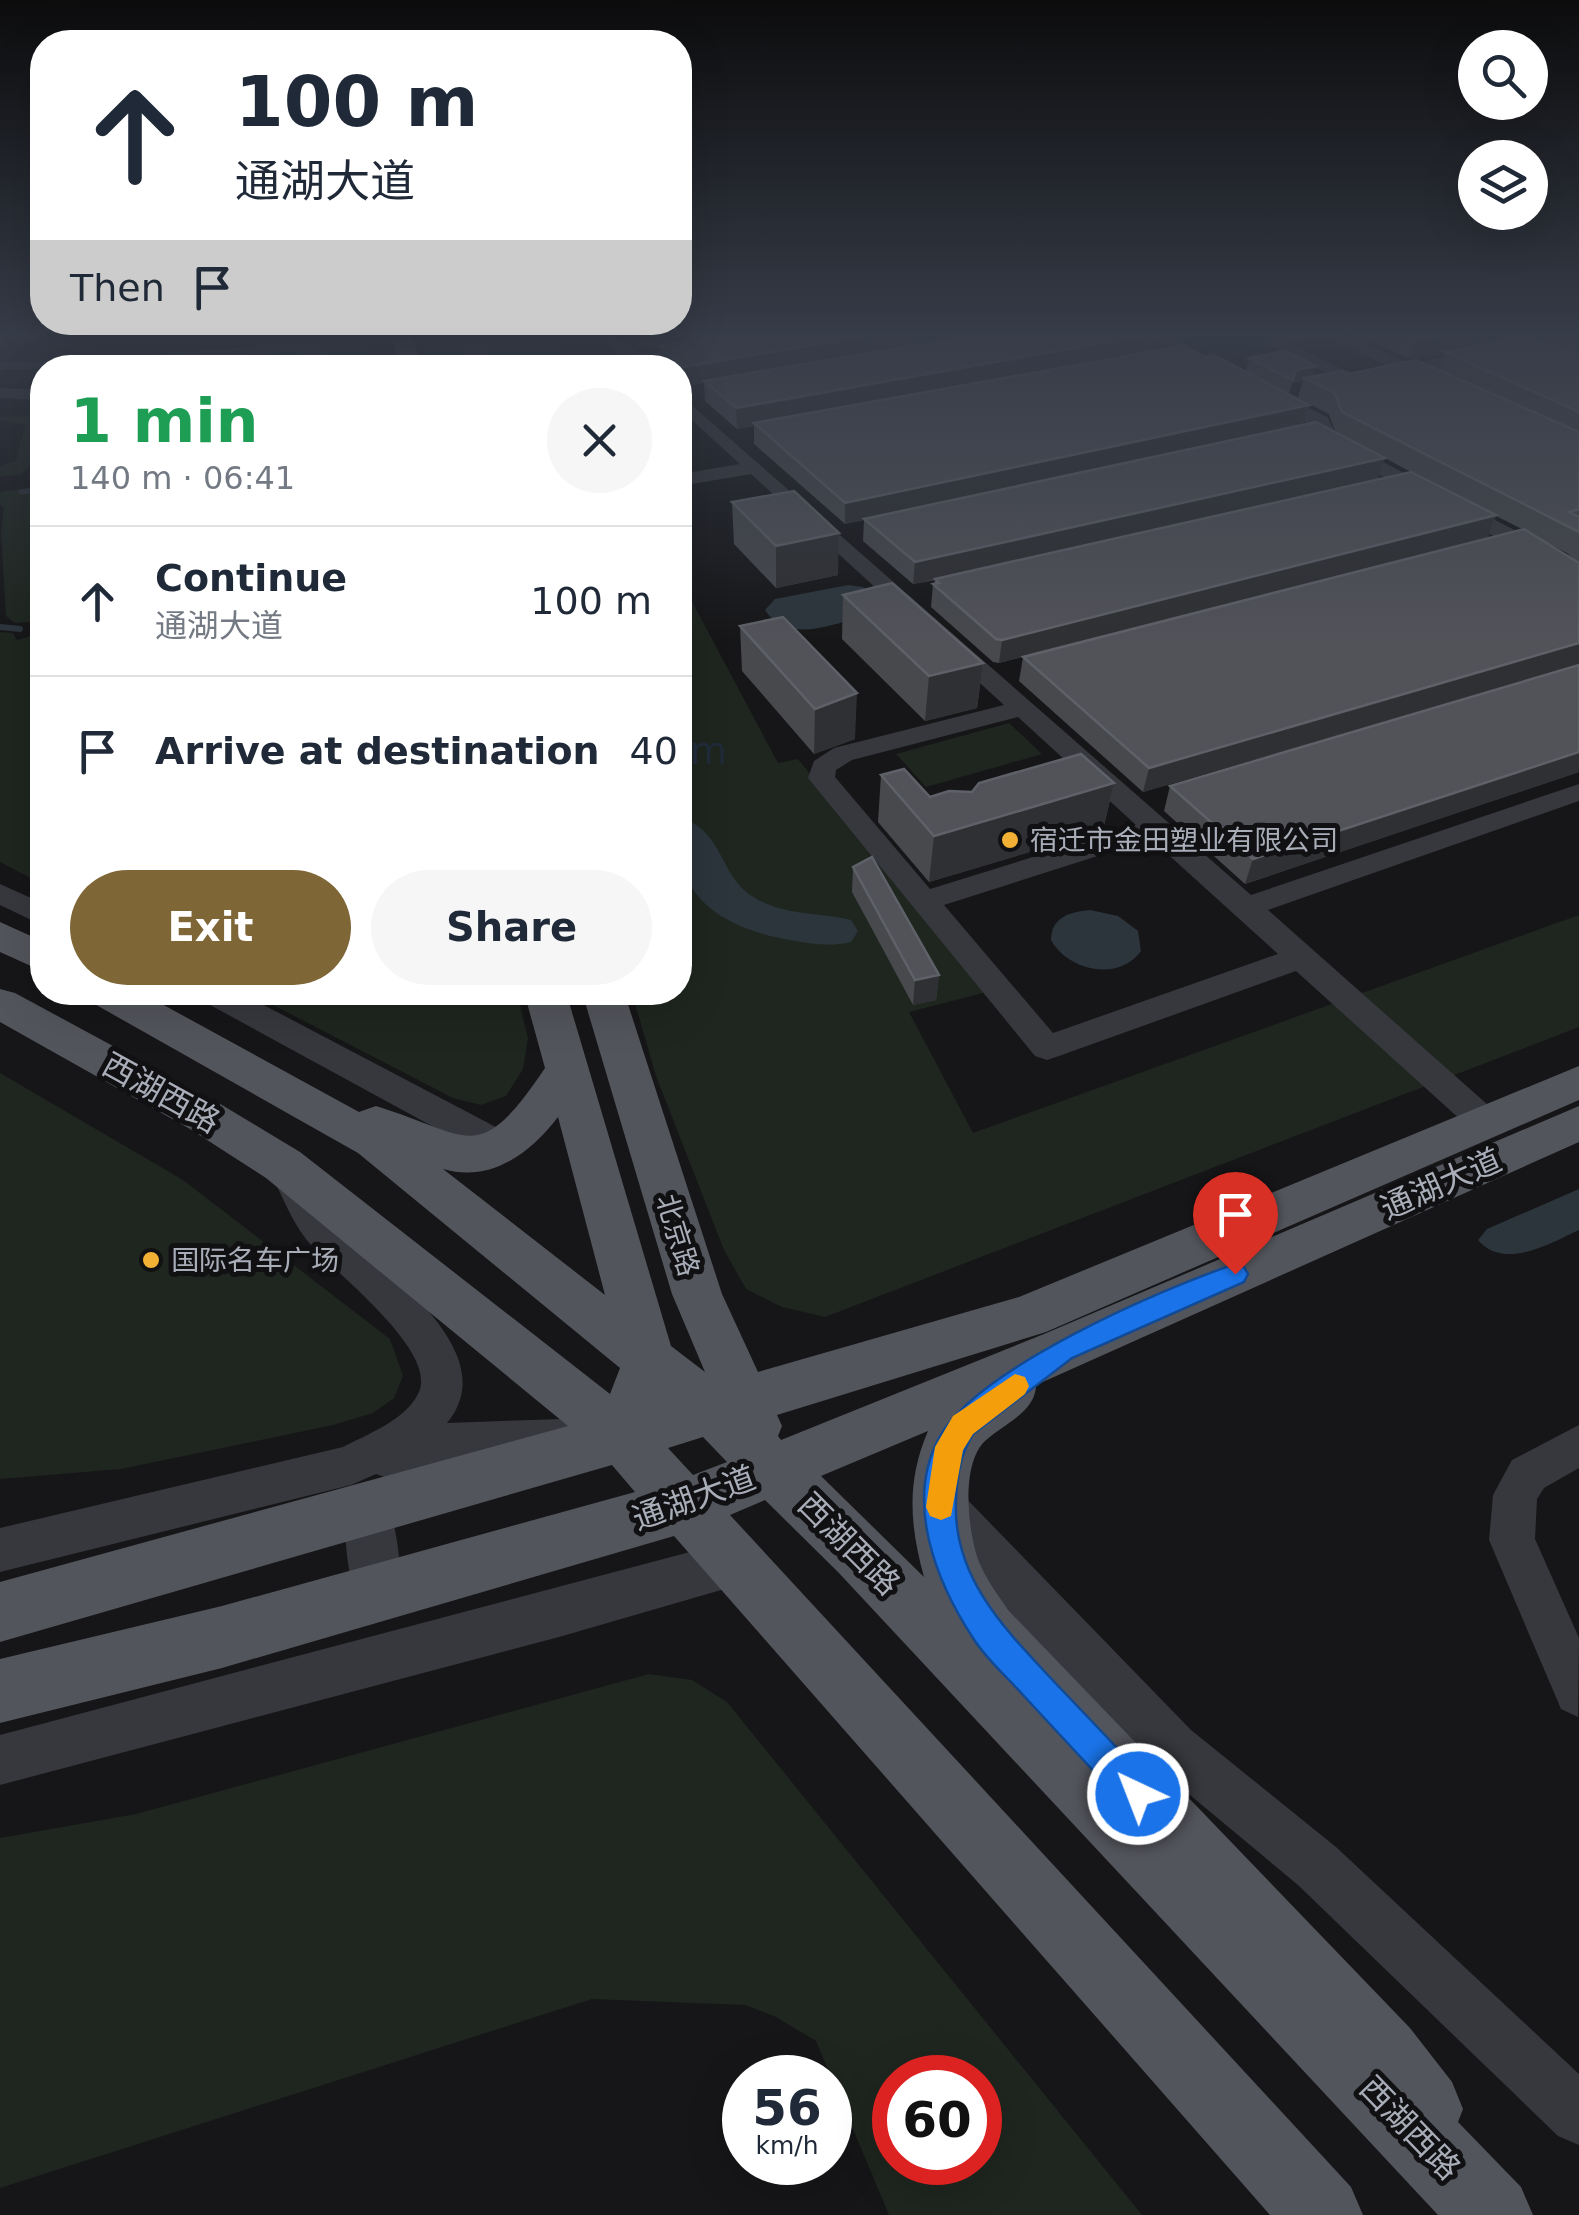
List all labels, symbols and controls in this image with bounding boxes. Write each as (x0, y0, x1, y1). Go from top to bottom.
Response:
map controls (1458, 30, 1548, 230)
button: search (1458, 30, 1548, 120)
text: 100 m (235, 61, 478, 143)
icon: ahead (70, 70, 200, 200)
button: layers (1458, 140, 1548, 230)
text: 通湖大道 (235, 155, 415, 208)
icon: arrive (185, 260, 240, 315)
text: Then (70, 266, 165, 310)
text: 1 min (70, 386, 258, 456)
button: close (547, 388, 652, 493)
text: 140 m · 06:41 (70, 459, 295, 497)
text: Continue (155, 556, 347, 600)
icon: ahead (70, 574, 125, 629)
text: 100 m (530, 579, 652, 623)
text: 通湖大道 (155, 607, 283, 645)
icon: arrive (70, 724, 125, 779)
text: Arrive at destination (155, 729, 600, 773)
text: 40 m (630, 729, 727, 773)
place label: 宿迁市金田塑业有限公司 (1030, 824, 1338, 857)
marker: 宿迁市金田塑业有限公司 (999, 829, 1021, 851)
button: Exit (70, 870, 351, 985)
button: Share (371, 870, 652, 985)
street label: 西湖西路 (96, 1045, 226, 1141)
street label: 通湖大道 (1375, 1141, 1507, 1227)
pin (1193, 1172, 1278, 1275)
icon: arrive (1208, 1187, 1263, 1242)
street label: 北京路 (649, 1190, 706, 1280)
place label: 国际名车广场 (171, 1244, 339, 1277)
marker: 国际名车广场 (140, 1249, 162, 1271)
street label: 通湖大道 (627, 1458, 761, 1538)
street label: 西湖西路 (790, 1485, 908, 1603)
position arrow (1086, 1742, 1190, 1846)
speed limit sign: 60 (872, 2055, 1002, 2185)
street label: 西湖西路 (1352, 2069, 1468, 2187)
text: 56 (752, 2079, 822, 2137)
text: km/h (755, 2131, 819, 2160)

